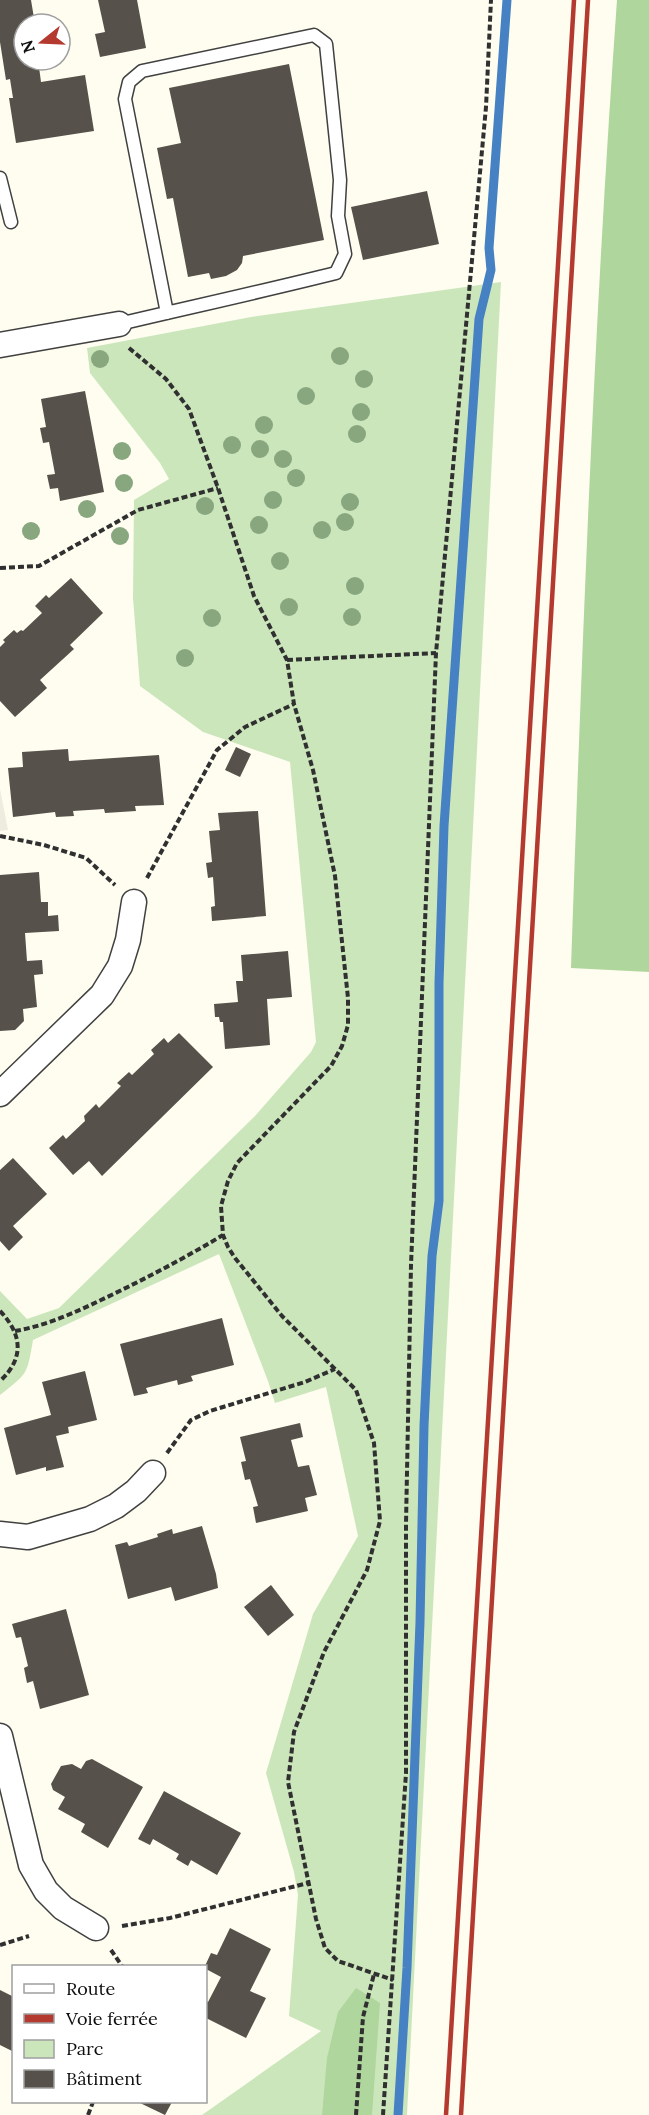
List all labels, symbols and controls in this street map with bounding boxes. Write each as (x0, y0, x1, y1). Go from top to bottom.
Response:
north arrow (12, 12, 72, 72)
text: N (16, 38, 39, 56)
legend (12, 1965, 207, 2103)
text: Route (66, 1977, 115, 2000)
text: Voie ferrée (65, 2007, 158, 2030)
text: Parc (66, 2037, 103, 2060)
text: Bâtiment (66, 2067, 142, 2090)

